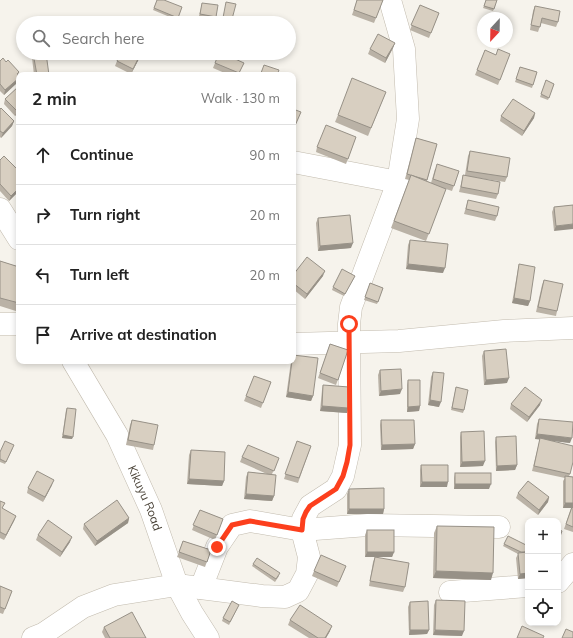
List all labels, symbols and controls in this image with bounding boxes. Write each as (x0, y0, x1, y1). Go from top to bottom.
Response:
north arrow (477, 12, 513, 48)
search box (16, 16, 296, 60)
icon: search (30, 27, 52, 49)
text: Search here (62, 29, 144, 48)
text: 2 min (32, 88, 77, 109)
text: Walk · 130 m (201, 90, 280, 106)
icon: ahead (32, 144, 54, 166)
text: Continue (70, 145, 133, 164)
text: 90 m (250, 147, 280, 163)
icon: right (32, 204, 54, 226)
text: Turn right (70, 205, 140, 224)
text: 20 m (250, 207, 280, 223)
icon: left (32, 264, 54, 286)
text: Turn left (70, 265, 129, 284)
text: 20 m (250, 267, 280, 283)
route start (340, 315, 358, 333)
icon: arrive (32, 324, 54, 346)
text: Arrive at destination (70, 325, 217, 344)
street label: Kikuyu Road (125, 463, 166, 532)
map controls (525, 518, 561, 626)
button: + (525, 518, 561, 554)
route end (208, 538, 226, 556)
button: − (525, 554, 561, 590)
button: locate (525, 590, 561, 626)

